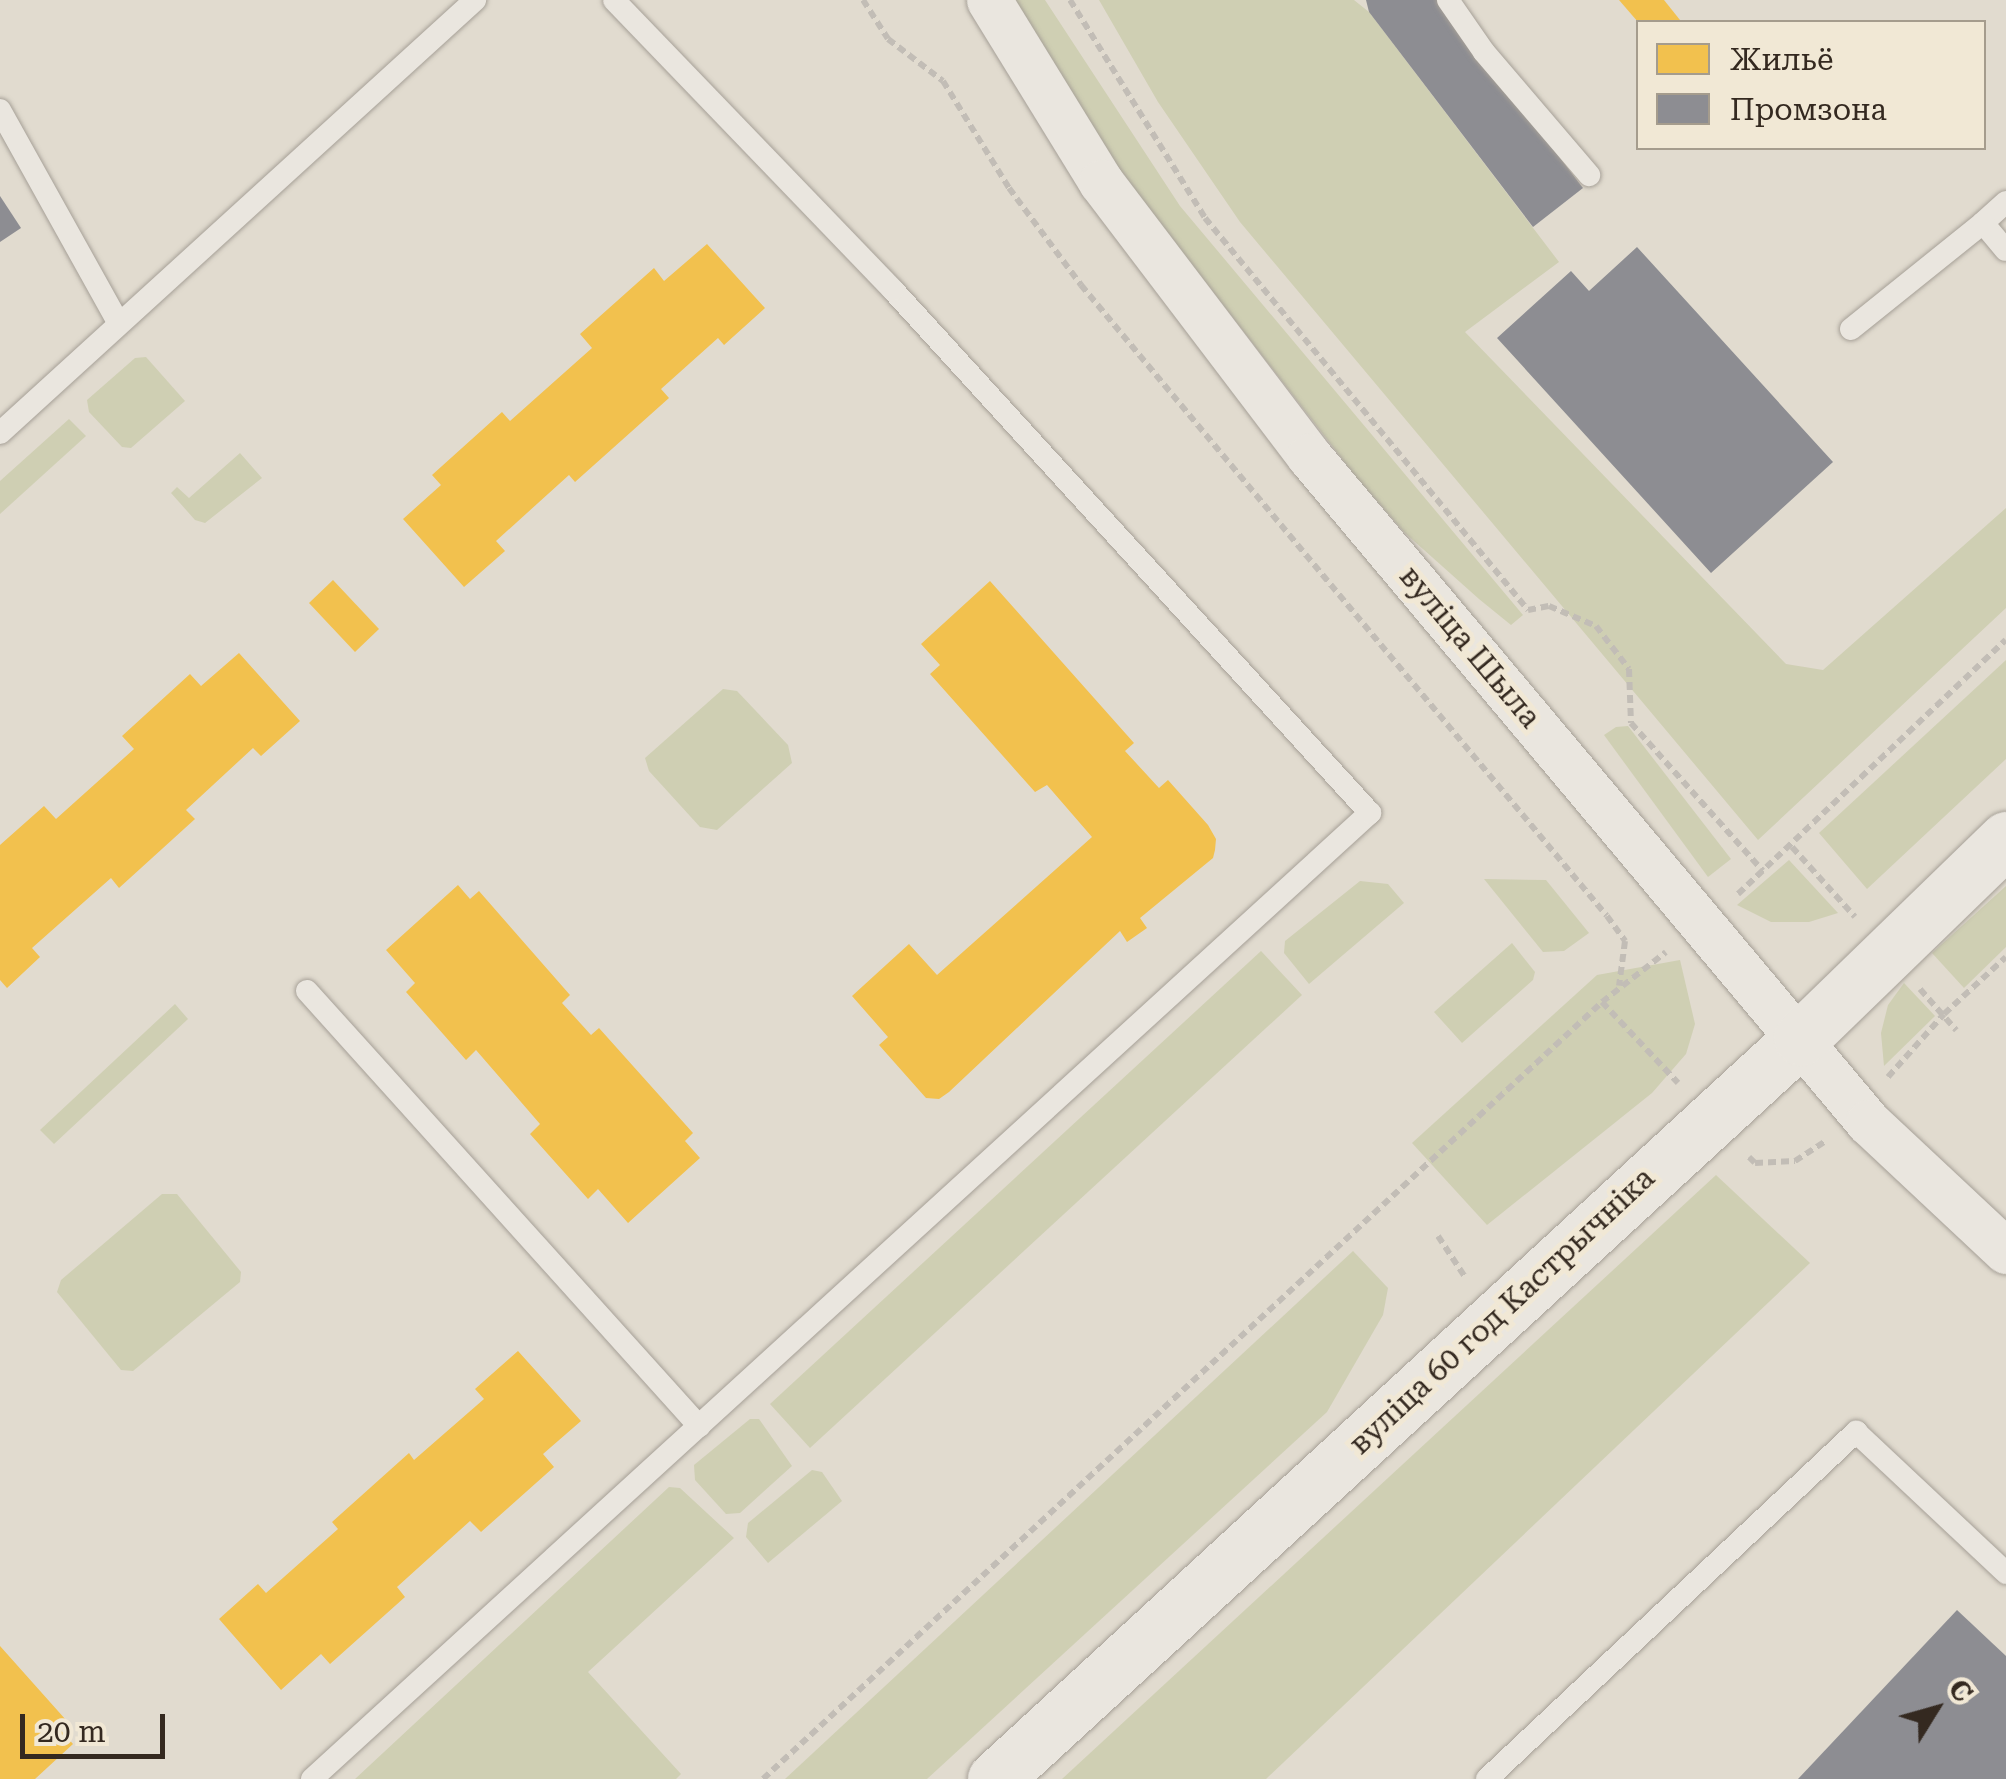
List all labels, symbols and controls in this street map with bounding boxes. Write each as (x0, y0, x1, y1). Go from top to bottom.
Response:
legend (1636, 20, 1986, 150)
text: Жильё (1730, 42, 1833, 77)
text: Промзона (1730, 92, 1887, 127)
street label: вуліца Шыла (1392, 559, 1548, 735)
street label: вуліца 60 год Кастрычніка (1342, 1160, 1662, 1462)
north arrow (1886, 1659, 1986, 1759)
text: С (1941, 1673, 1979, 1708)
scale bar (25, 1694, 170, 1756)
text: 20 m (37, 1714, 106, 1749)

